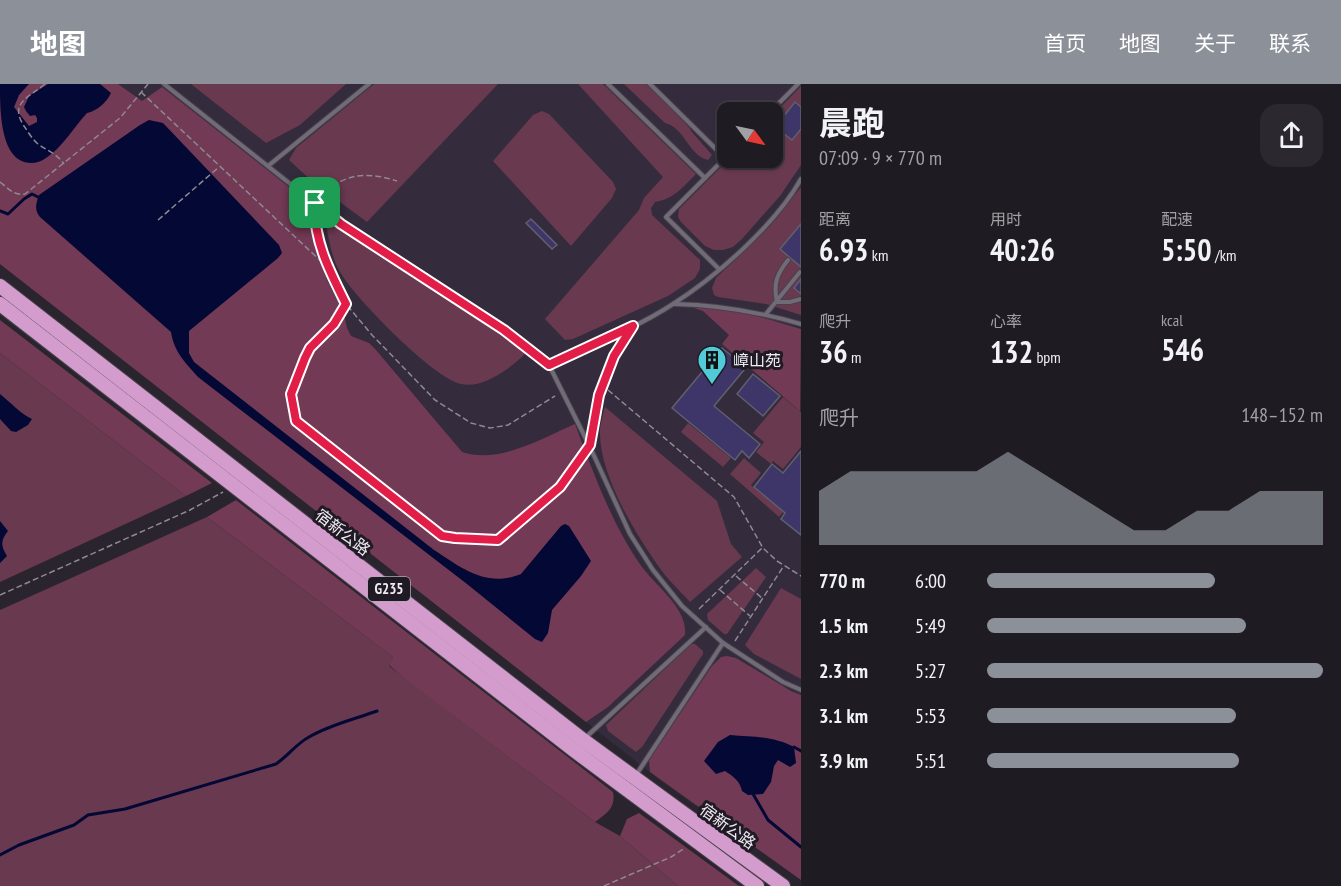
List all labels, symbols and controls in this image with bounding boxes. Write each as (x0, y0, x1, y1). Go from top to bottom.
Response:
text: 地图 (30, 25, 86, 62)
text: 首页 (1044, 30, 1086, 57)
text: 地图 (1119, 30, 1161, 57)
text: 关于 (1194, 30, 1236, 57)
text: 联系 (1269, 30, 1311, 57)
text: 晨跑 (819, 101, 885, 144)
north arrow (717, 102, 783, 168)
map controls (717, 102, 783, 168)
button: share (1260, 104, 1323, 167)
text: 07:09 · 9 × 770 m (819, 145, 942, 171)
pin (289, 177, 340, 228)
icon: arrive (298, 186, 331, 219)
text: 距离 (819, 209, 851, 229)
text: 用时 (990, 209, 1022, 229)
text: 配速 (1161, 209, 1193, 229)
text: 6.93 (819, 230, 868, 269)
text: 40:26 (990, 230, 1055, 269)
text: 5:50 (1161, 230, 1212, 269)
text: km (868, 245, 888, 265)
text: /km (1212, 245, 1236, 265)
text: kcal (1161, 310, 1183, 330)
text: 爬升 (819, 311, 851, 331)
text: 心率 (990, 311, 1022, 331)
text: 546 (1161, 330, 1204, 369)
text: 36 (819, 332, 848, 371)
text: 132 (990, 332, 1033, 371)
building icon: 嶂山苑 (696, 344, 728, 386)
text: m (848, 347, 862, 367)
text: bpm (1033, 347, 1061, 367)
place label: 嶂山苑 (733, 350, 781, 370)
text: 148–152 m (1241, 402, 1323, 428)
text: 爬升 (819, 405, 859, 431)
street label: 宿新公路 (312, 504, 374, 560)
text: 770 m (819, 568, 865, 594)
text: 6:00 (915, 568, 946, 594)
road number: G235 (368, 577, 410, 601)
text: 1.5 km (819, 613, 868, 639)
text: 5:49 (915, 613, 946, 639)
text: 2.3 km (819, 658, 868, 684)
text: 5:27 (915, 658, 946, 684)
text: 3.1 km (819, 703, 868, 729)
text: 5:53 (915, 703, 946, 729)
text: 3.9 km (819, 748, 868, 774)
text: 5:51 (915, 748, 946, 774)
street label: 宿新公路 (696, 799, 760, 853)

